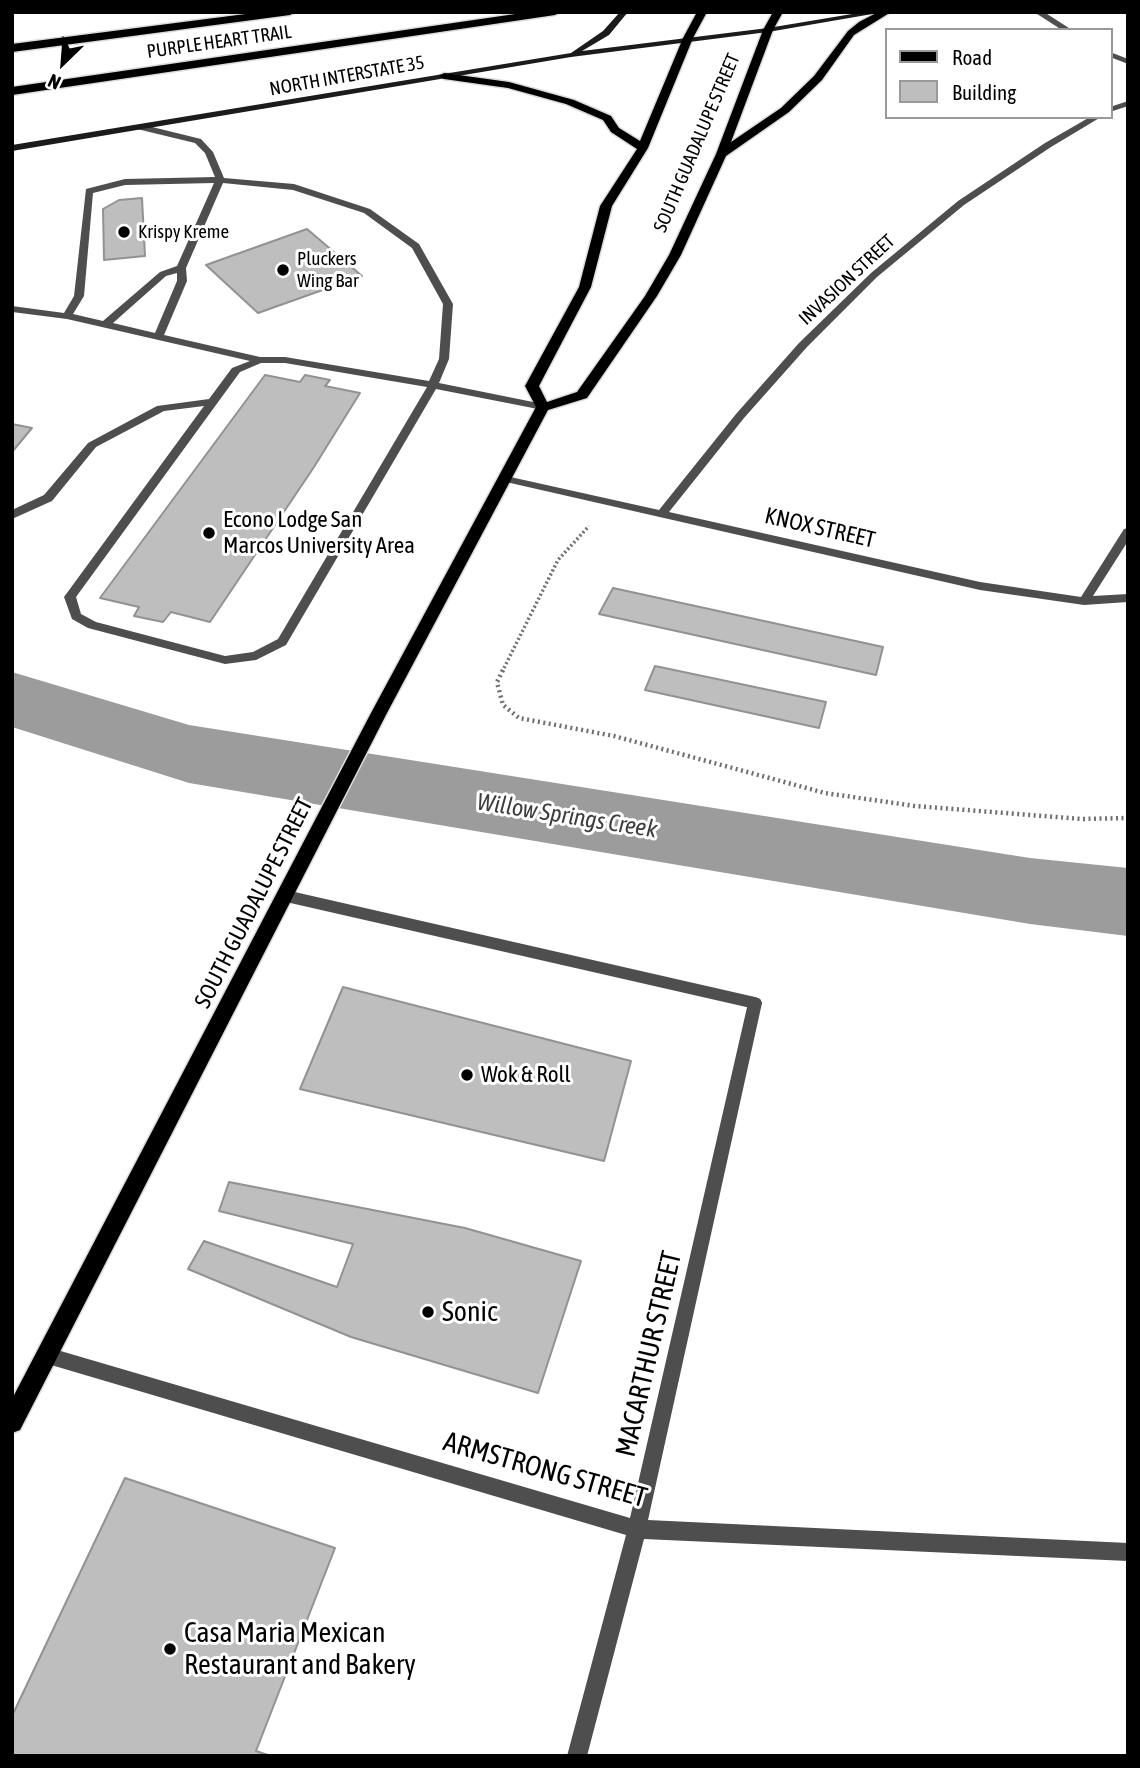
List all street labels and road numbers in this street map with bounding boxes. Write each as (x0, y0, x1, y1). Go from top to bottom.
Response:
street label: PURPLE HEART TRAIL (145, 21, 293, 63)
street label: SOUTH GUADALUPE STREET (649, 50, 745, 236)
street label: NORTH INTERSTATE 35 (268, 51, 426, 101)
street label: INVASION STREET (794, 230, 900, 330)
street label: KNOX STREET (762, 502, 878, 554)
street label: SOUTH GUADALUPE STREET (189, 793, 319, 1013)
street label: MACARTHUR STREET (609, 1248, 689, 1460)
street label: ARMSTRONG STREET (439, 1425, 651, 1515)

